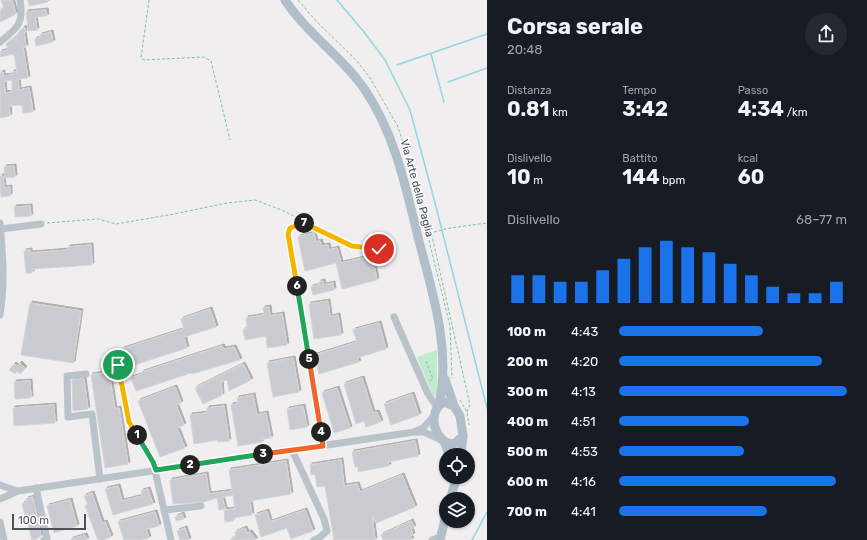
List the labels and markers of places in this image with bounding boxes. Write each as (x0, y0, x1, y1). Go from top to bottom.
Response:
pin: 7 (294, 213, 314, 233)
pin (362, 232, 396, 266)
pin: 6 (287, 276, 307, 296)
pin (101, 348, 135, 382)
pin: 5 (299, 349, 319, 369)
pin: 4 (311, 422, 331, 442)
pin: 1 (127, 425, 147, 445)
pin: 3 (253, 444, 273, 464)
pin: 2 (180, 455, 200, 475)

